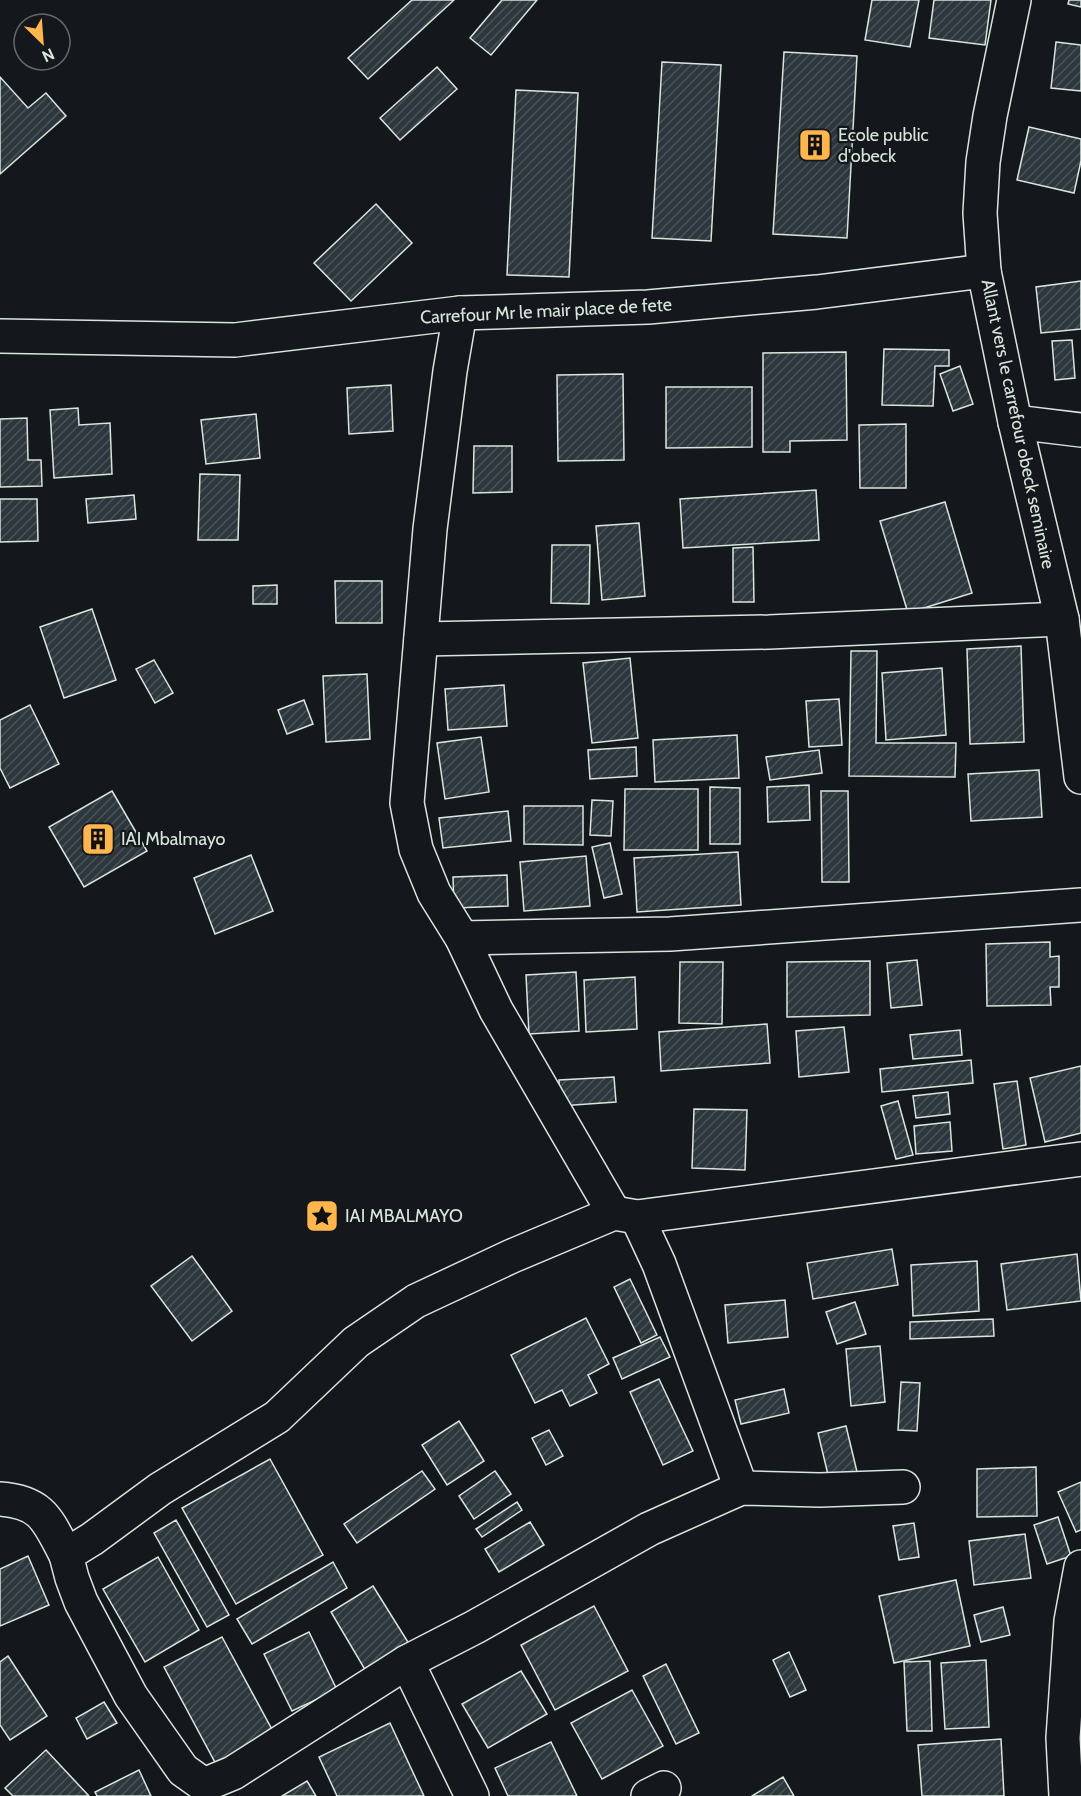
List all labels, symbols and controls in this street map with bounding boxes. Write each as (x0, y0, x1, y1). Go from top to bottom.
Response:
north arrow (12, 12, 72, 72)
text: N (39, 44, 57, 66)
place label: Ecole public d'obeck (838, 124, 929, 167)
building icon: Ecole public d'obeck (797, 127, 833, 163)
street label: Allant vers le carrefour obeck seminaire (977, 277, 1059, 571)
street label: Carrefour Mr le mair place de fete (419, 293, 673, 329)
building icon: IAI Mbalmayo (80, 821, 116, 857)
place label: IAI Mbalmayo (121, 828, 226, 850)
place icon: IAI MBALMAYO (304, 1198, 340, 1234)
place label: IAI MBALMAYO (345, 1205, 463, 1227)

